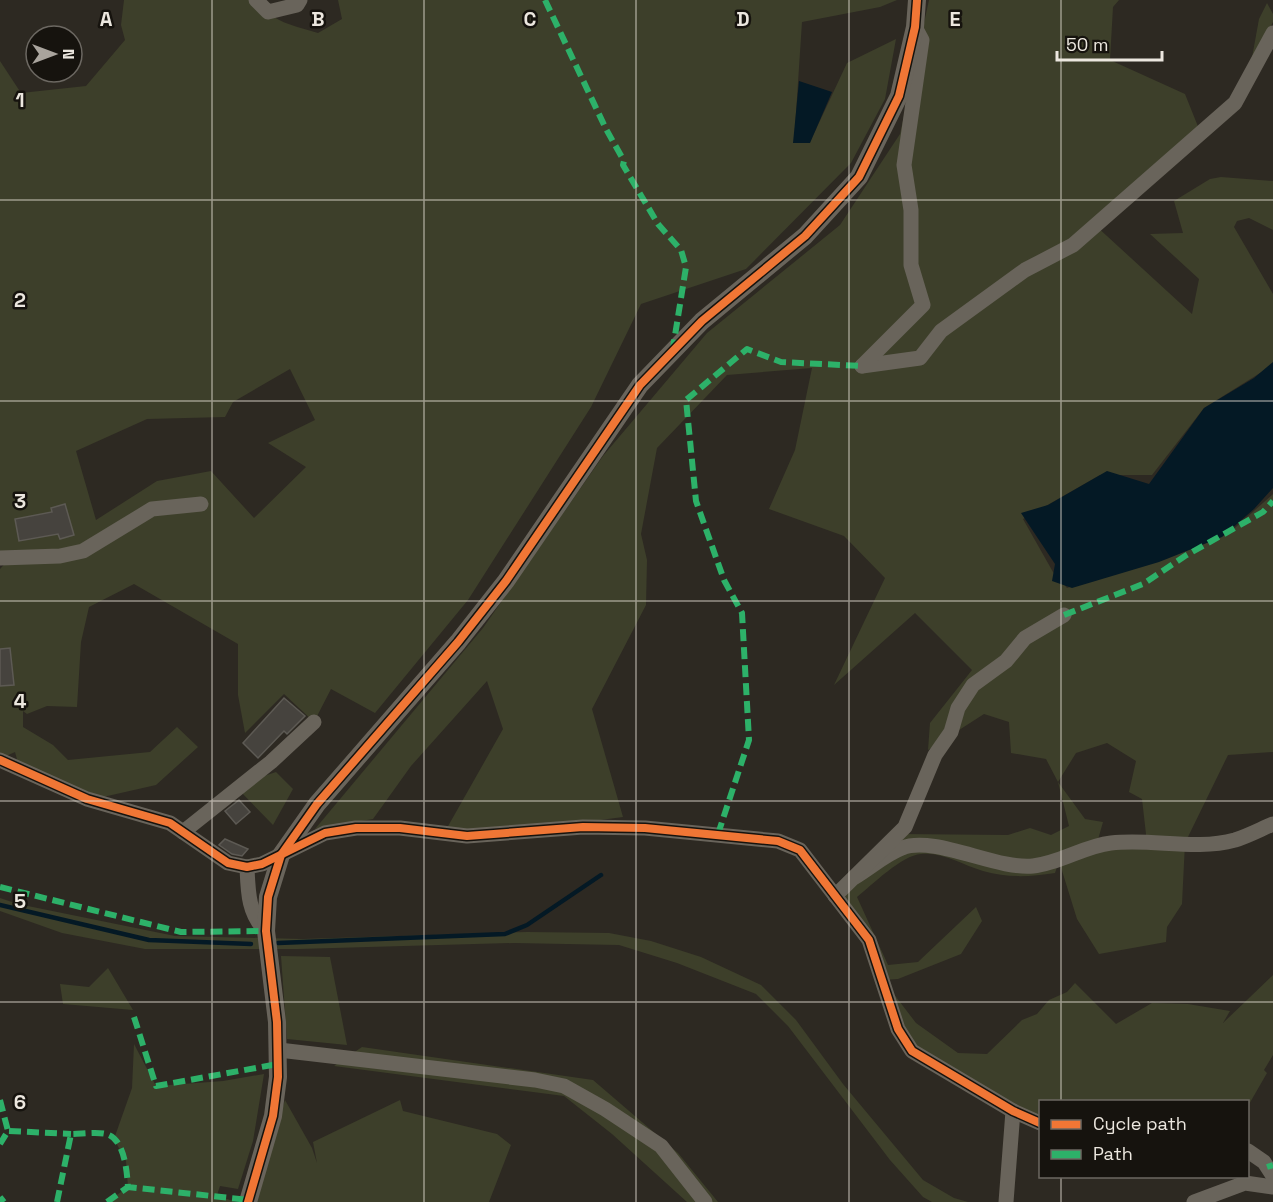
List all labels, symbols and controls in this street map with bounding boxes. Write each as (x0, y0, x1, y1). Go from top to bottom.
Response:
text: A (100, 6, 113, 32)
text: B (311, 6, 325, 32)
text: C (524, 6, 537, 32)
text: D (736, 6, 750, 32)
text: E (949, 6, 961, 32)
north arrow (24, 24, 84, 84)
scale bar (1057, 24, 1162, 62)
text: 50 m (1066, 33, 1108, 56)
text: N (58, 49, 79, 59)
text: 1 (15, 87, 25, 113)
text: 2 (14, 287, 26, 313)
text: 3 (14, 488, 26, 514)
text: 4 (14, 688, 27, 714)
text: 5 (14, 888, 26, 914)
text: 6 (14, 1089, 26, 1115)
legend (1039, 1100, 1249, 1178)
text: Cycle path (1093, 1112, 1187, 1135)
text: Path (1093, 1142, 1133, 1165)

